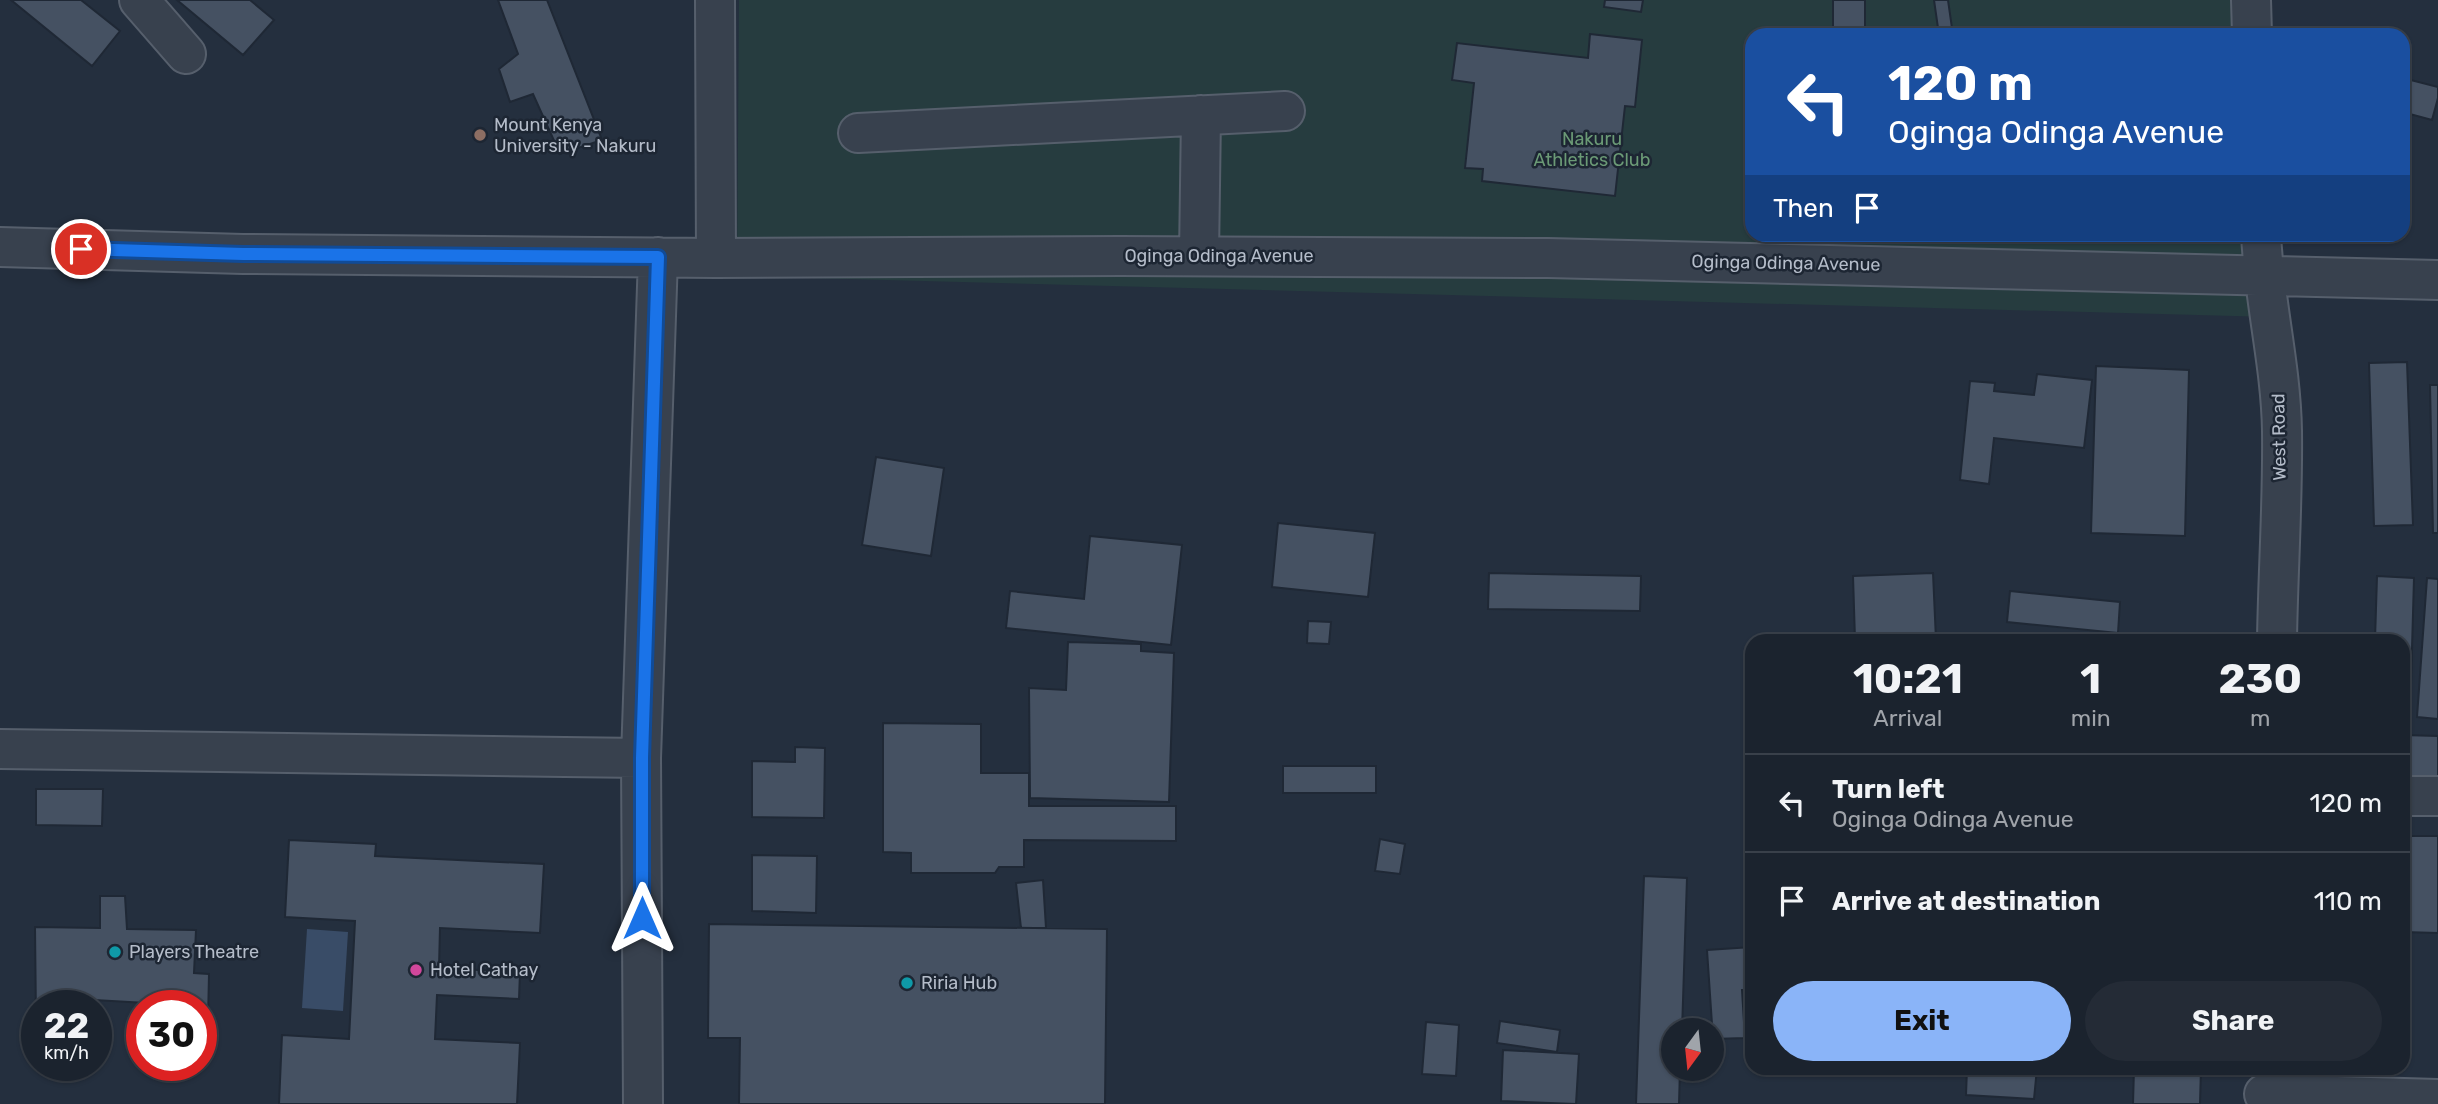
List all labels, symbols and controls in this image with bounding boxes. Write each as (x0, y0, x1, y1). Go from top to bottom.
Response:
text: 120 m (1888, 54, 2033, 112)
icon: left (1773, 56, 1864, 147)
text: Oginga Odinga Avenue (1888, 113, 2224, 151)
place label: Mount Kenya University - Nakuru (494, 114, 656, 157)
marker: Mount Kenya University - Nakuru (472, 127, 488, 143)
park label: Nakuru Athletics Club (1534, 128, 1650, 171)
icon: arrive (1848, 189, 1886, 227)
text: Then (1773, 193, 1834, 224)
pin (51, 219, 111, 279)
icon: arrive (62, 230, 100, 268)
street label: Oginga Odinga Avenue (1124, 245, 1314, 267)
street label: Oginga Odinga Avenue (1691, 250, 1881, 276)
street label: West Road (2267, 393, 2291, 481)
text: 10:21 (1853, 654, 1963, 704)
text: 1 (2080, 654, 2101, 704)
text: 230 (2219, 654, 2302, 704)
text: Arrival (1873, 704, 1942, 732)
text: min (2071, 704, 2111, 732)
text: m (2250, 704, 2271, 732)
text: Turn left (1832, 774, 1944, 805)
icon: left (1773, 784, 1811, 822)
text: 120 m (2310, 788, 2382, 819)
text: Oginga Odinga Avenue (1832, 805, 2074, 833)
position arrow (605, 881, 679, 955)
icon: arrive (1773, 882, 1811, 920)
text: Arrive at destination (1832, 886, 2100, 917)
text: 110 m (2314, 886, 2382, 917)
place label: Players Theatre (129, 941, 259, 963)
marker: Players Theatre (107, 944, 123, 960)
place label: Hotel Cathay (430, 959, 539, 981)
marker: Hotel Cathay (408, 962, 424, 978)
place label: Riria Hub (921, 972, 997, 994)
marker: Riria Hub (899, 975, 915, 991)
button: Exit (1773, 981, 2071, 1061)
button: Share (2085, 981, 2382, 1061)
speed limit sign: 30 (126, 990, 217, 1081)
text: 22 (44, 1005, 89, 1047)
north arrow (1661, 1018, 1724, 1082)
map controls (1661, 1018, 1724, 1081)
text: km/h (44, 1042, 89, 1064)

